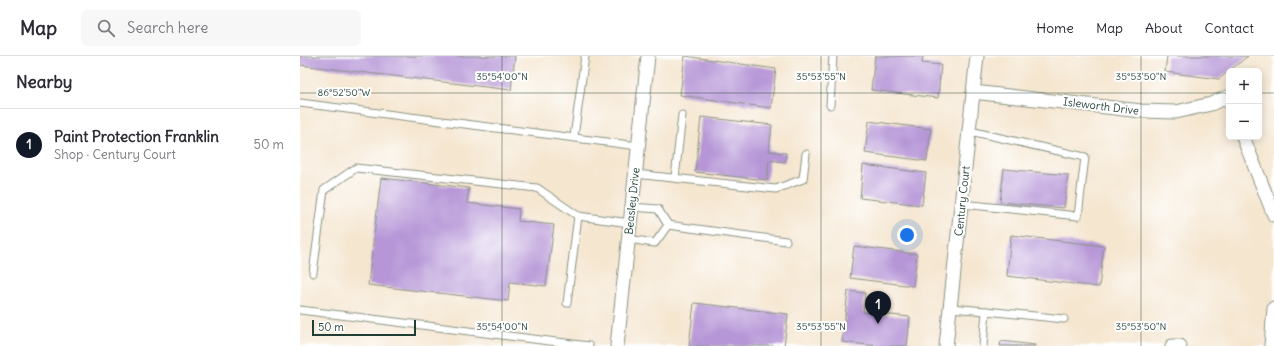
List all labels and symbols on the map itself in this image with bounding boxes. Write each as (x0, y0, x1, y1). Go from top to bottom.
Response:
text: 35°54'00"N (476, 70, 528, 83)
text: 35°53'55"N (796, 70, 846, 83)
text: 35°53'50"N (1116, 70, 1166, 83)
text: 86°52'50"W (318, 86, 370, 99)
street label: Isleworth Drive (1062, 94, 1140, 118)
street label: Century Court (951, 165, 973, 237)
street label: Beasley Drive (621, 167, 643, 235)
your location (897, 225, 917, 245)
pin: 1 (865, 291, 891, 324)
scale bar (312, 318, 416, 337)
text: 35°54'00"N (476, 320, 528, 333)
text: 35°53'55"N (796, 320, 846, 333)
text: 35°53'50"N (1116, 320, 1166, 333)

